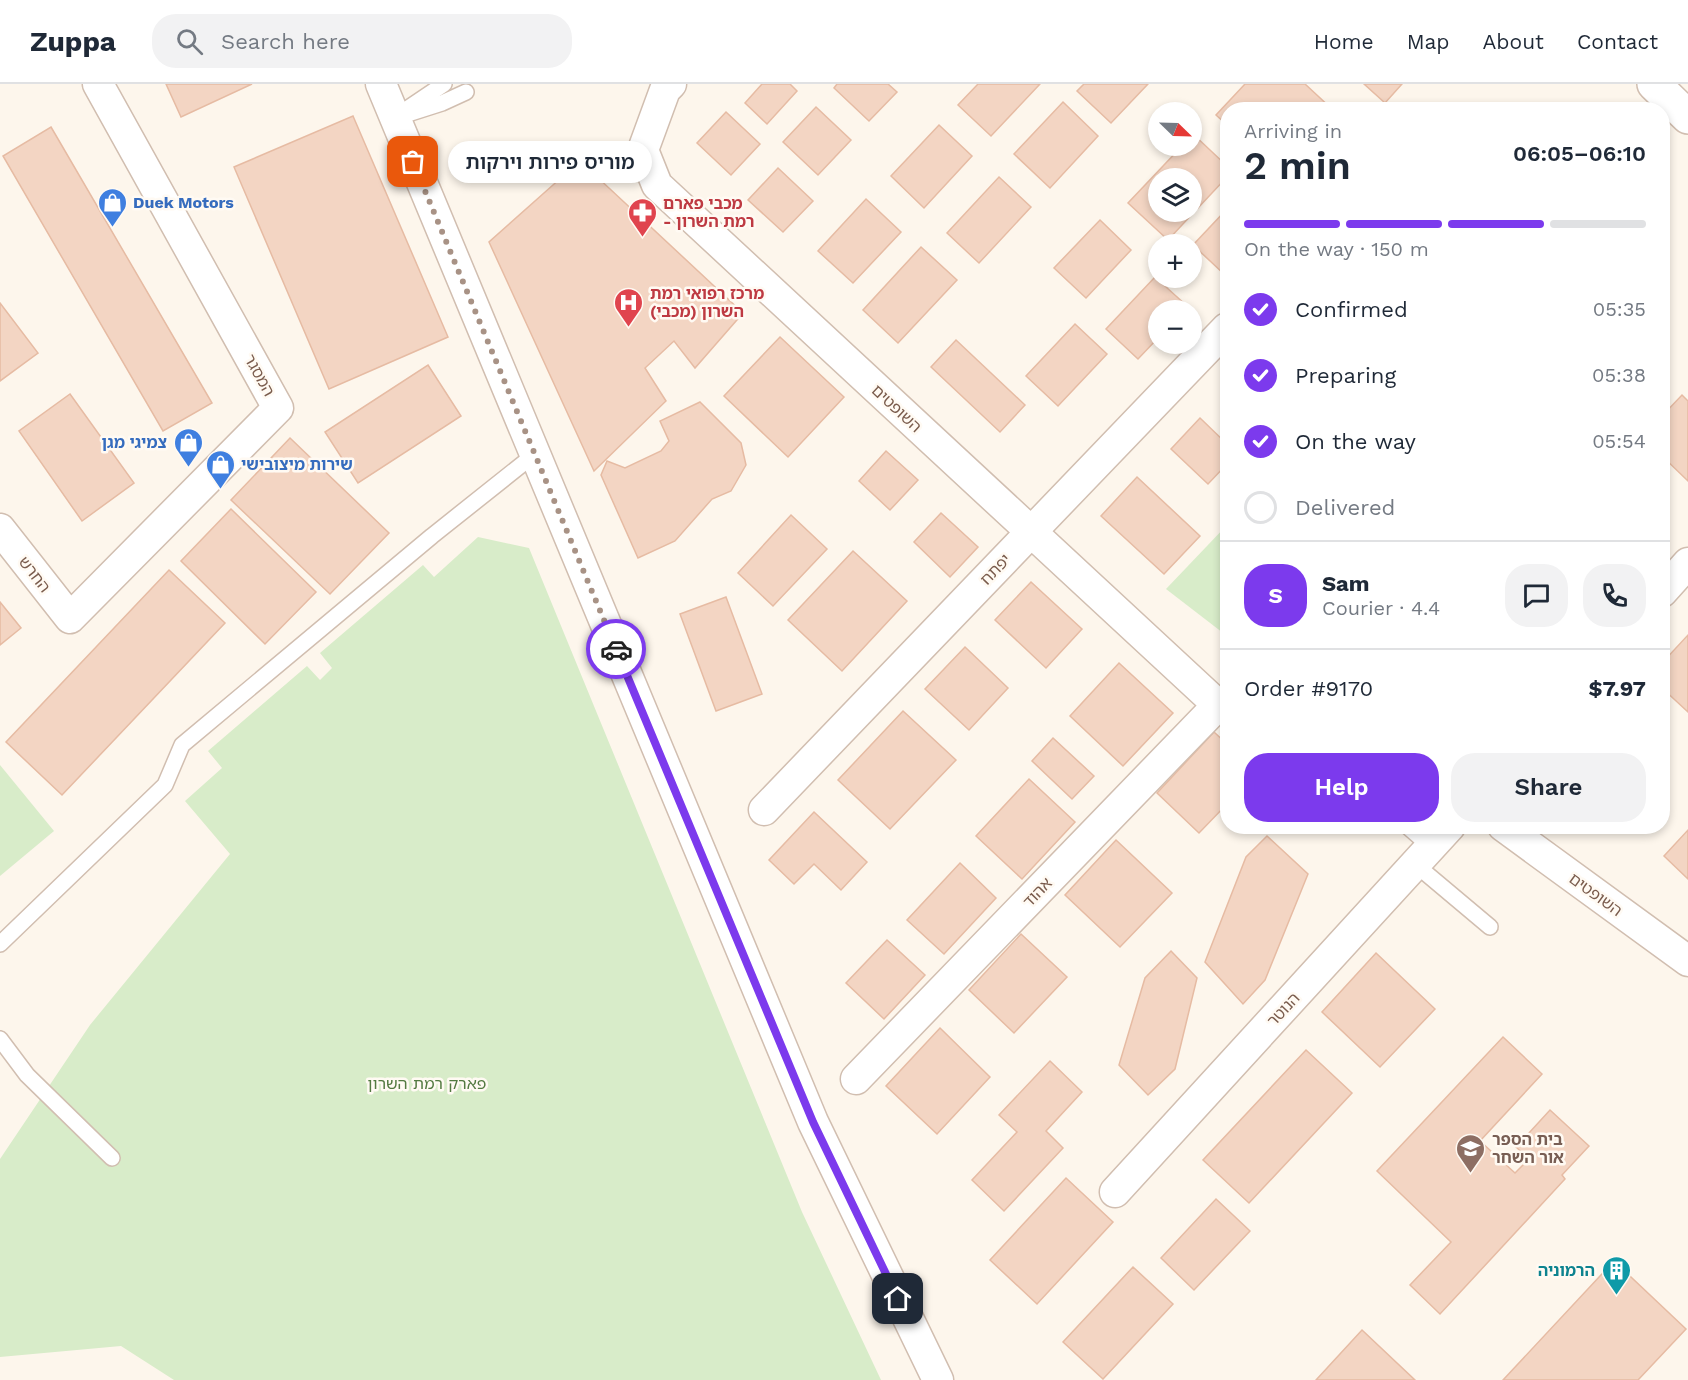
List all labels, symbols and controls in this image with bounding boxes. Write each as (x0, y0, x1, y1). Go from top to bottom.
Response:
search box (152, 14, 572, 68)
text: Zuppa (30, 25, 116, 58)
icon: search (173, 25, 206, 58)
text: Search here (221, 29, 350, 54)
text: Home (1314, 29, 1374, 54)
text: Map (1407, 29, 1450, 54)
text: About (1483, 29, 1544, 54)
text: Contact (1577, 29, 1658, 54)
north arrow (1148, 102, 1202, 156)
map controls (1148, 102, 1202, 354)
text: Arriving in (1244, 119, 1342, 143)
pin (387, 136, 438, 187)
callout: מוריס פירות וירקות (449, 141, 653, 183)
text: 06:05–06:10 (1513, 141, 1646, 166)
text: 2 min (1244, 143, 1351, 188)
icon: bag (396, 145, 429, 178)
text: מוריס פירות וירקות (466, 150, 634, 174)
button: layers (1148, 168, 1202, 222)
shop icon: Duek Motors (96, 186, 128, 228)
place label: Duek Motors (133, 193, 234, 212)
place label: מכבי פארם - רמת השרון (663, 194, 754, 231)
pharmacy icon: מכבי פארם - רמת השרון (626, 196, 658, 238)
button: + (1148, 234, 1202, 288)
text: On the way · 150 m (1244, 237, 1429, 261)
place label: מרכז רפואי רמת השרון (מכבי) (650, 284, 764, 321)
hospital icon: מרכז רפואי רמת השרון (מכבי) (613, 286, 645, 328)
icon: check (1244, 293, 1277, 326)
text: Confirmed (1295, 297, 1408, 322)
text: 05:35 (1593, 297, 1646, 321)
button: − (1148, 300, 1202, 354)
street label: המסגר (240, 351, 279, 399)
icon: check (1244, 359, 1277, 392)
text: Preparing (1295, 363, 1396, 388)
text: 05:38 (1592, 363, 1646, 387)
street label: השופטים (868, 381, 926, 436)
icon: check (1244, 425, 1277, 458)
shop icon: צמיגי מגן (172, 426, 204, 468)
text: On the way (1295, 429, 1416, 454)
text: 05:54 (1592, 429, 1646, 453)
place label: צמיגי מגן (101, 433, 167, 452)
shop icon: שירות מיצובישי (204, 448, 236, 490)
place label: שירות מיצובישי (241, 455, 353, 474)
text: Delivered (1295, 495, 1395, 520)
street label: יפתח (976, 550, 1015, 589)
street label: החרש (15, 552, 55, 596)
button: chat (1505, 564, 1568, 627)
button: phone (1583, 564, 1646, 627)
text: Sam (1322, 571, 1370, 596)
text: S (1268, 583, 1283, 608)
text: Courier · 4.4 (1322, 596, 1440, 620)
courier (586, 619, 646, 679)
icon: car (600, 633, 633, 666)
text: Order #9170 (1244, 676, 1373, 701)
text: $7.97 (1588, 676, 1646, 701)
button: Help (1244, 753, 1439, 822)
button: Share (1451, 753, 1646, 822)
street label: השופטים (1565, 869, 1626, 920)
street label: אהוד (1019, 874, 1056, 911)
street label: הנוטר (1263, 989, 1304, 1030)
park label: פארק רמת השרון (368, 1074, 486, 1093)
place label: בית הספר אור השחר (1492, 1130, 1564, 1167)
school or university icon: בית הספר אור השחר (1455, 1132, 1487, 1174)
building icon: הרמוניה (1600, 1254, 1632, 1296)
place label: הרמוניה (1538, 1261, 1595, 1280)
pin (872, 1273, 923, 1324)
icon: home (881, 1282, 914, 1315)

